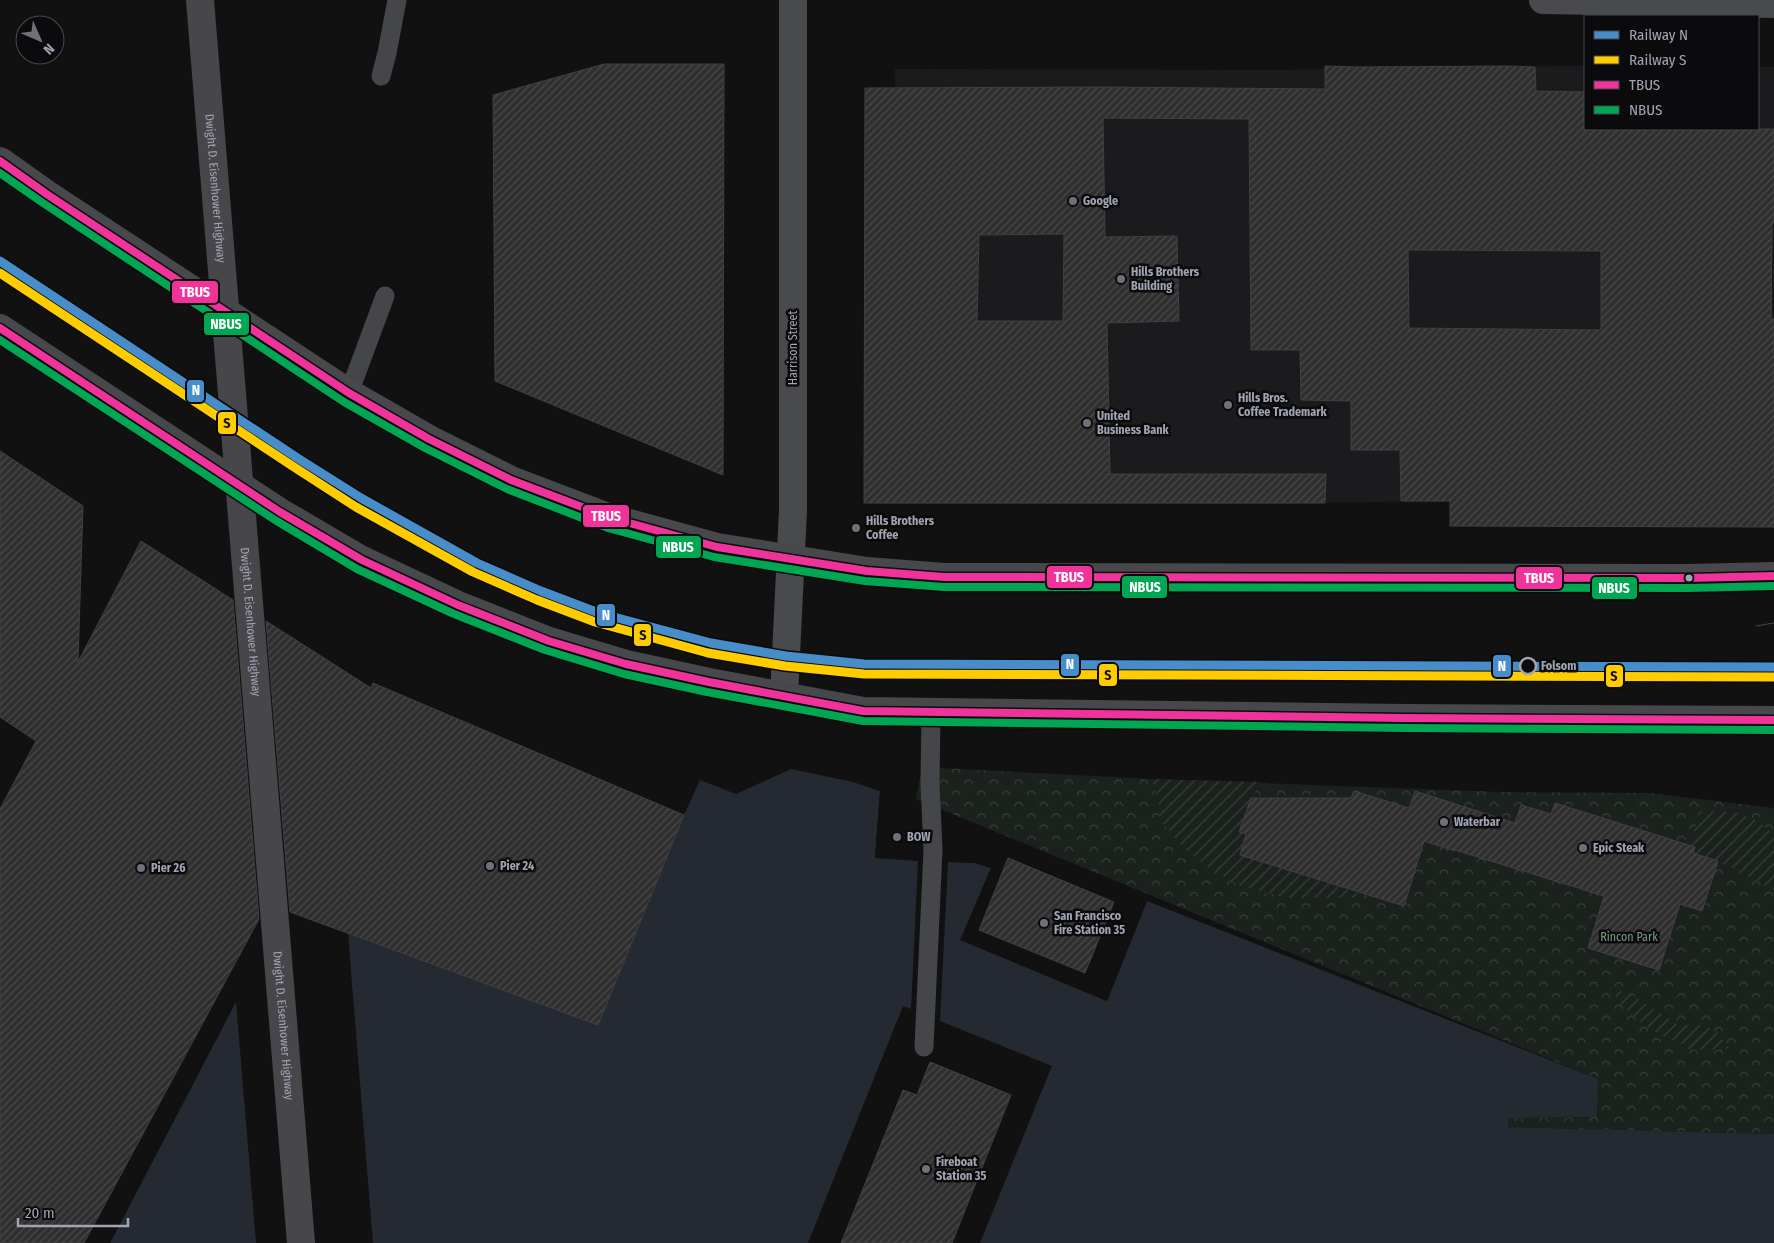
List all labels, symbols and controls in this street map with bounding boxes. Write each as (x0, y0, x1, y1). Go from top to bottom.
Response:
north arrow (15, 15, 65, 65)
legend (1584, 15, 1759, 130)
text: Railway N (1629, 26, 1688, 44)
text: N (40, 40, 58, 58)
text: Railway S (1629, 51, 1687, 69)
text: TBUS (1629, 76, 1660, 94)
text: NBUS (1629, 101, 1662, 119)
street label: Dwight D. Eisenhower Highway (202, 113, 228, 264)
place label: Google (1083, 194, 1118, 208)
marker: Google (1067, 195, 1079, 207)
place label: Hills Brothers Building (1131, 265, 1200, 293)
marker: Hills Brothers Building (1115, 273, 1127, 285)
line badge: TBUS (171, 280, 219, 304)
text: TBUS (180, 284, 210, 301)
street label: Harrison Street (786, 311, 800, 385)
line badge: NBUS (203, 312, 250, 336)
text: NBUS (210, 316, 242, 333)
line badge: N (186, 379, 205, 403)
text: N (192, 382, 200, 399)
place label: Hills Bros. Coffee Trademark (1238, 391, 1328, 419)
marker: Hills Bros. Coffee Trademark (1222, 399, 1234, 411)
place label: United Business Bank (1097, 409, 1170, 437)
line badge: S (217, 411, 237, 435)
text: S (223, 415, 231, 432)
marker: United Business Bank (1081, 417, 1093, 429)
line badge: TBUS (582, 504, 630, 528)
text: TBUS (591, 508, 621, 525)
place label: Hills Brothers Coffee (866, 514, 935, 542)
marker: Hills Brothers Coffee (850, 522, 862, 534)
line badge: NBUS (655, 535, 702, 559)
text: NBUS (662, 539, 694, 556)
street label: Dwight D. Eisenhower Highway (238, 547, 264, 698)
line badge: TBUS (1046, 565, 1093, 589)
line badge: TBUS (1515, 566, 1563, 590)
text: TBUS (1054, 569, 1084, 586)
text: TBUS (1524, 570, 1554, 587)
unlabelled marker (1684, 573, 1694, 583)
line badge: NBUS (1121, 575, 1168, 599)
line badge: NBUS (1591, 576, 1638, 600)
text: NBUS (1129, 579, 1161, 596)
text: NBUS (1598, 580, 1630, 597)
line badge: N (596, 603, 616, 627)
text: N (602, 607, 610, 624)
line badge: S (633, 623, 652, 647)
text: S (639, 627, 647, 644)
line badge: N (1060, 653, 1080, 677)
line badge: N (1492, 654, 1512, 678)
text: N (1066, 656, 1074, 673)
marker: Folsom (1519, 657, 1537, 675)
text: N (1498, 658, 1506, 675)
place label: Folsom (1541, 659, 1576, 673)
line badge: S (1098, 663, 1118, 687)
line badge: S (1605, 664, 1624, 688)
text: S (1104, 667, 1112, 684)
text: S (1610, 668, 1618, 685)
place label: Waterbar (1454, 815, 1501, 829)
marker: Waterbar (1438, 816, 1450, 828)
place label: BOW (907, 830, 931, 844)
marker: BOW (891, 831, 903, 843)
place label: Epic Steak (1593, 841, 1645, 855)
marker: Epic Steak (1577, 842, 1589, 854)
place label: Pier 24 (500, 859, 534, 873)
marker: Pier 24 (484, 860, 496, 872)
place label: Pier 26 (151, 861, 185, 875)
marker: Pier 26 (135, 862, 147, 874)
place label: San Francisco Fire Station 35 (1054, 909, 1125, 937)
marker: San Francisco Fire Station 35 (1038, 917, 1050, 929)
park label: Rincon Park (1600, 930, 1658, 944)
street label: Dwight D. Eisenhower Highway (270, 951, 296, 1101)
place label: Fireboat Station 35 (936, 1155, 986, 1183)
marker: Fireboat Station 35 (920, 1163, 932, 1175)
scale bar (18, 1196, 128, 1228)
text: 20 m (25, 1204, 55, 1222)

